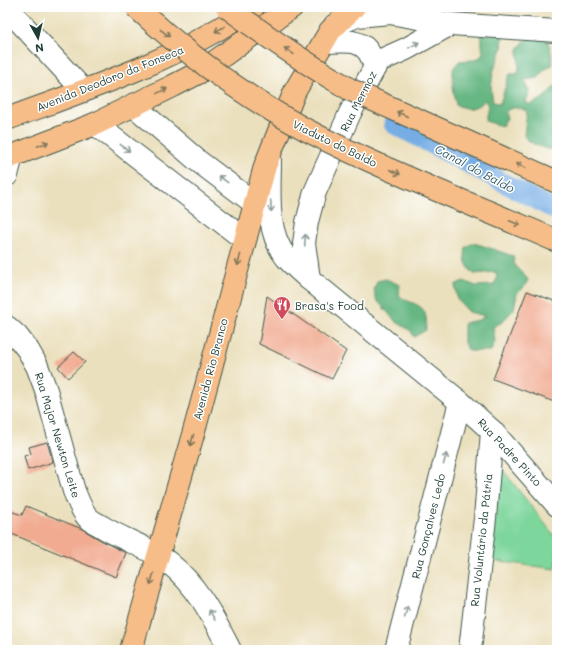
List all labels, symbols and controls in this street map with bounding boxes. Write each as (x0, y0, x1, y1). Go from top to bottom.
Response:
north arrow (18, 18, 58, 58)
one-way arrow (214, 25, 226, 33)
one-way arrow (160, 28, 171, 37)
text: N (34, 40, 45, 56)
street label: Avenida Deodoro da Fonseca (34, 41, 186, 114)
one-way arrow (408, 41, 420, 48)
one-way arrow (283, 47, 294, 55)
street label: Rua Mermoz (336, 68, 380, 134)
one-way arrow (156, 87, 168, 94)
one-way arrow (397, 110, 409, 117)
street label: Viaduto do Baldo (290, 116, 380, 170)
one-way arrow (37, 139, 49, 147)
water label: Canal do Baldo (432, 140, 518, 196)
one-way arrow (120, 144, 131, 152)
one-way arrow (516, 162, 528, 169)
one-way arrow (389, 169, 401, 176)
one-way arrow (218, 175, 229, 183)
one-way arrow (267, 199, 274, 212)
one-way arrow (509, 220, 521, 227)
one-way arrow (301, 234, 309, 247)
one-way arrow (235, 254, 242, 267)
restaurant icon: Brasa's Food (272, 295, 292, 320)
place label: Brasa's Food (295, 298, 364, 313)
street label: Avenida Rio Branco (189, 316, 231, 422)
street label: Rua Major Newton Leite (32, 370, 84, 500)
street label: Rua Padre Pinto (475, 415, 546, 489)
one-way arrow (188, 434, 195, 447)
one-way arrow (442, 453, 450, 466)
street label: Rua Gonçalves Ledo (408, 471, 448, 580)
street label: Rua Voluntário da Pátria (467, 472, 495, 607)
one-way arrow (148, 572, 155, 585)
one-way arrow (403, 606, 410, 619)
one-way arrow (207, 610, 215, 622)

